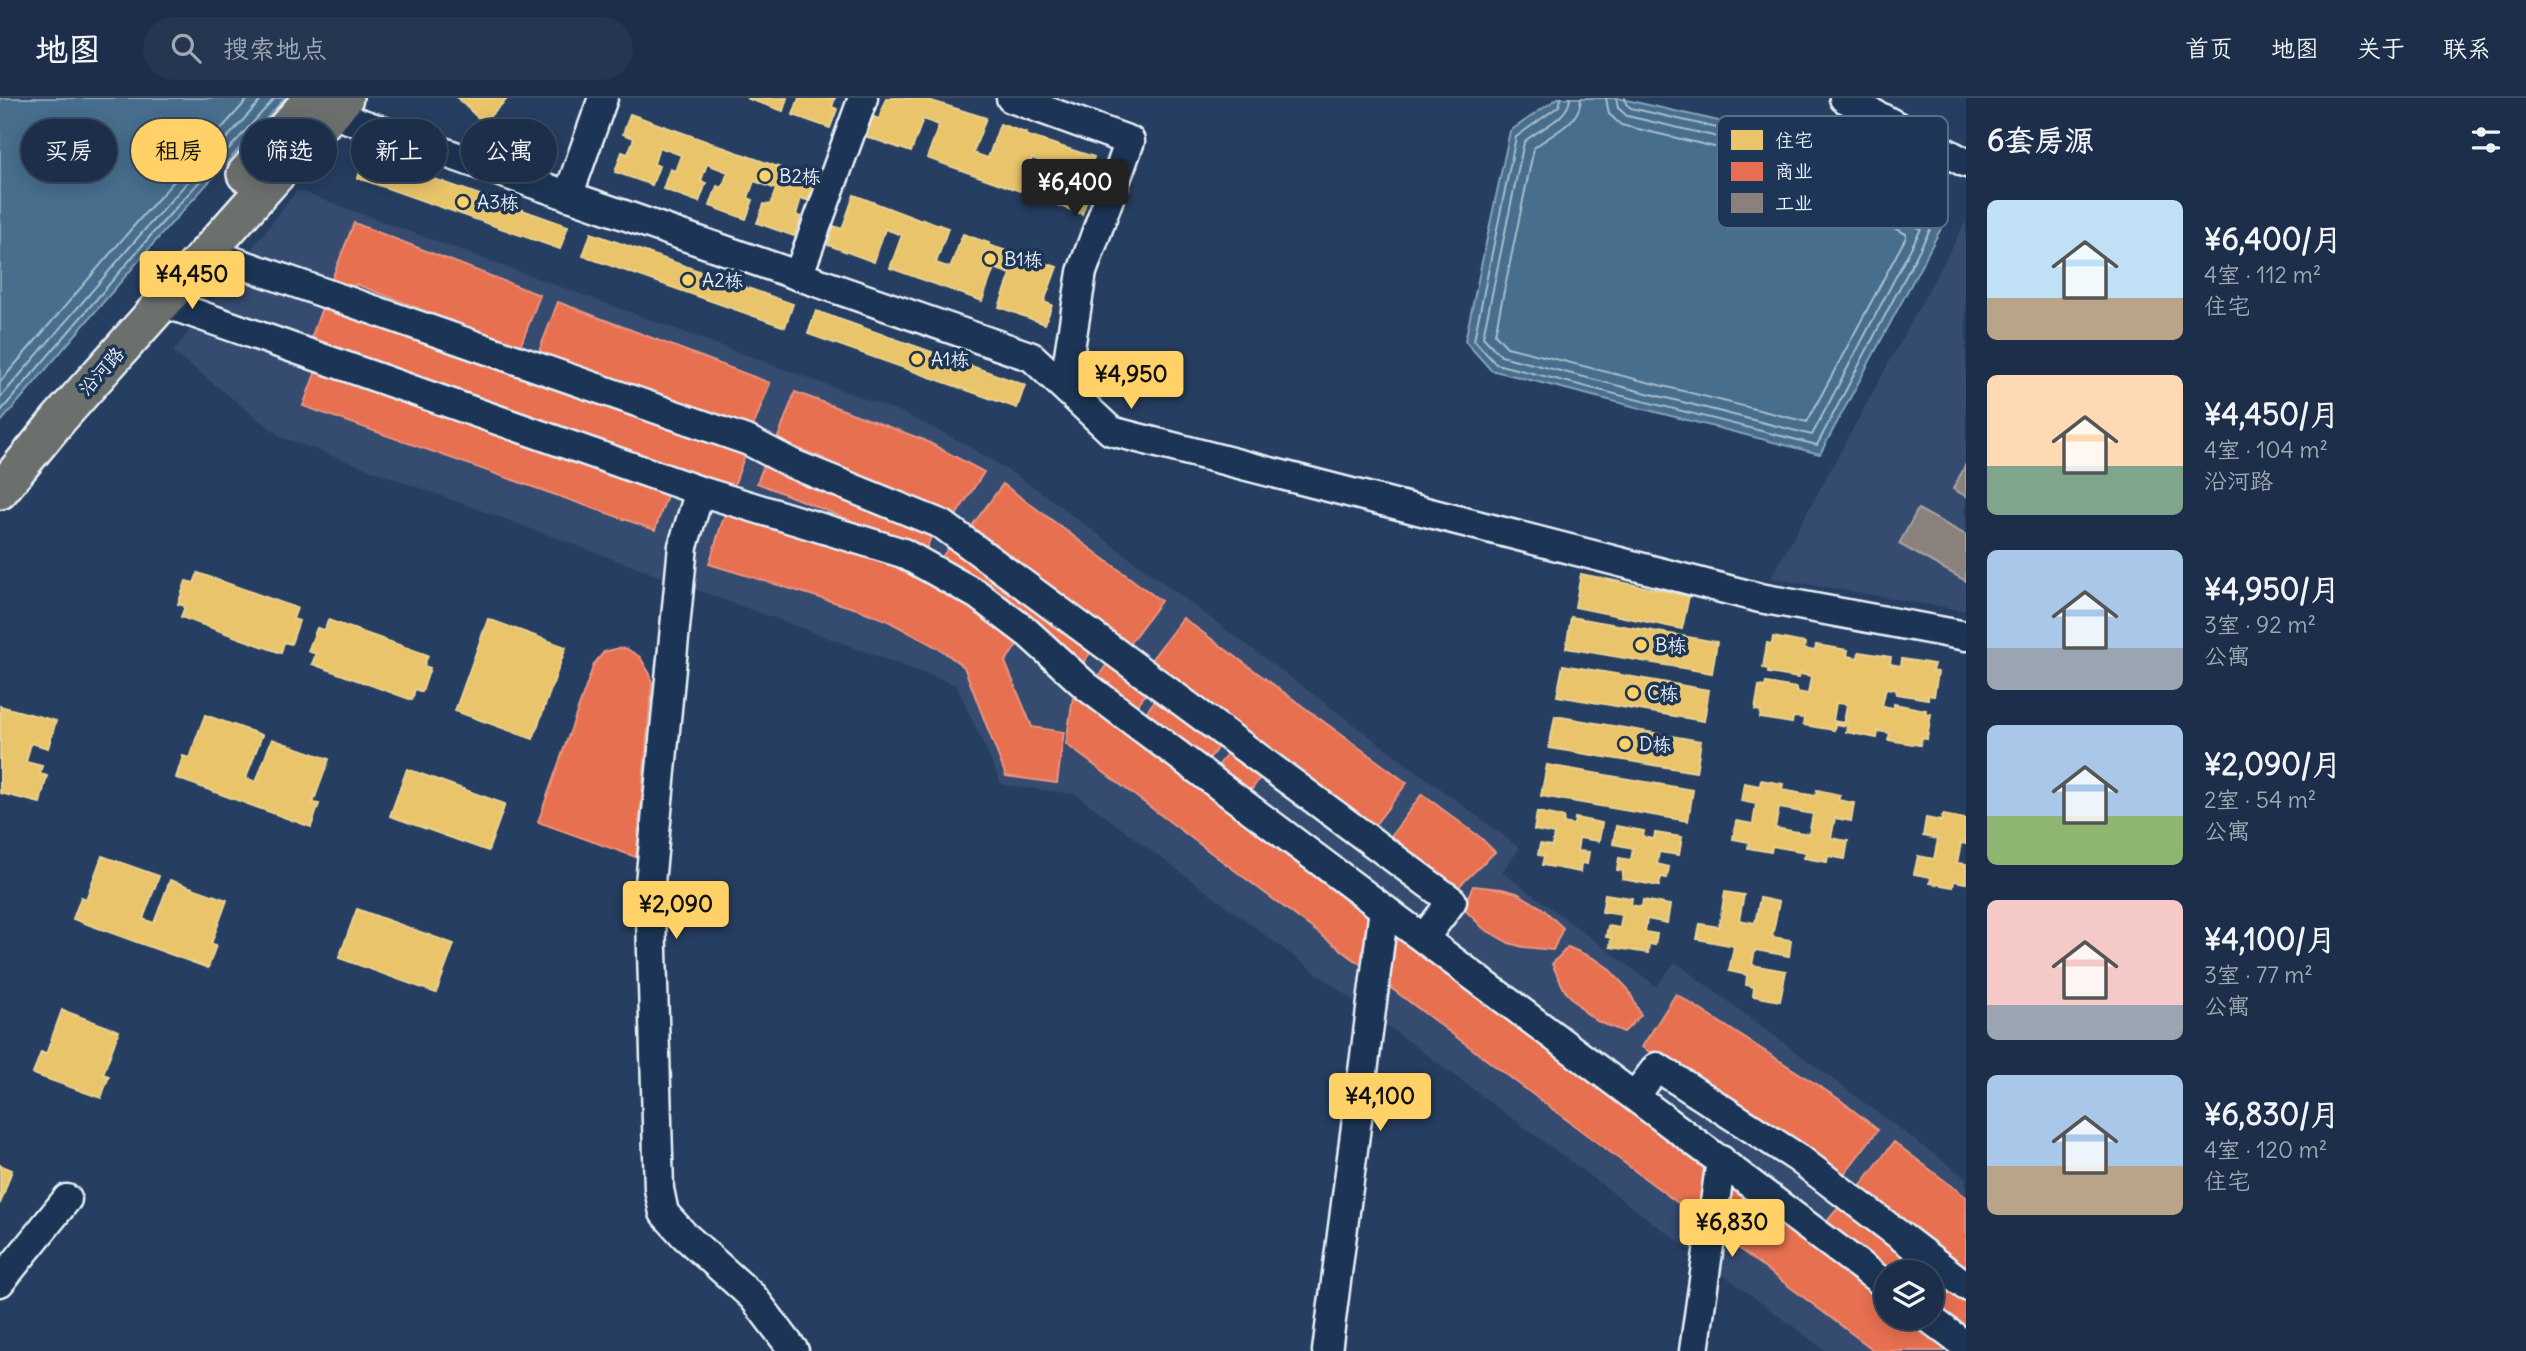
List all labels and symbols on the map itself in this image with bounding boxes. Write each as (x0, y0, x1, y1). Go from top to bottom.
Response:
legend (1717, 116, 1948, 228)
text: 住宅 (1775, 128, 1813, 152)
pin: ¥6,400 (1018, 159, 1132, 219)
text: 商业 (1775, 159, 1813, 183)
place label: B2栋 (779, 164, 821, 188)
marker: B2栋 (757, 168, 773, 184)
place label: A3栋 (477, 190, 519, 214)
text: 工业 (1775, 191, 1813, 215)
marker: A3栋 (455, 194, 471, 210)
place label: B1栋 (1004, 247, 1043, 271)
marker: B1栋 (982, 251, 998, 267)
pin: ¥4,450 (135, 252, 249, 311)
place label: A2栋 (702, 268, 744, 292)
marker: A2栋 (680, 272, 696, 288)
street label: 沿河路 (73, 342, 129, 400)
place label: A1栋 (931, 347, 969, 371)
marker: A1栋 (909, 351, 925, 367)
pin: ¥4,950 (1074, 352, 1188, 411)
place label: B栋 (1655, 633, 1686, 657)
marker: B栋 (1633, 637, 1649, 653)
place label: C栋 (1647, 681, 1679, 705)
marker: C栋 (1625, 685, 1641, 701)
place label: D栋 (1639, 732, 1671, 756)
marker: D栋 (1617, 736, 1633, 752)
pin: ¥2,090 (619, 882, 733, 941)
pin: ¥4,100 (1323, 1074, 1437, 1133)
pin: ¥6,830 (1675, 1200, 1789, 1259)

